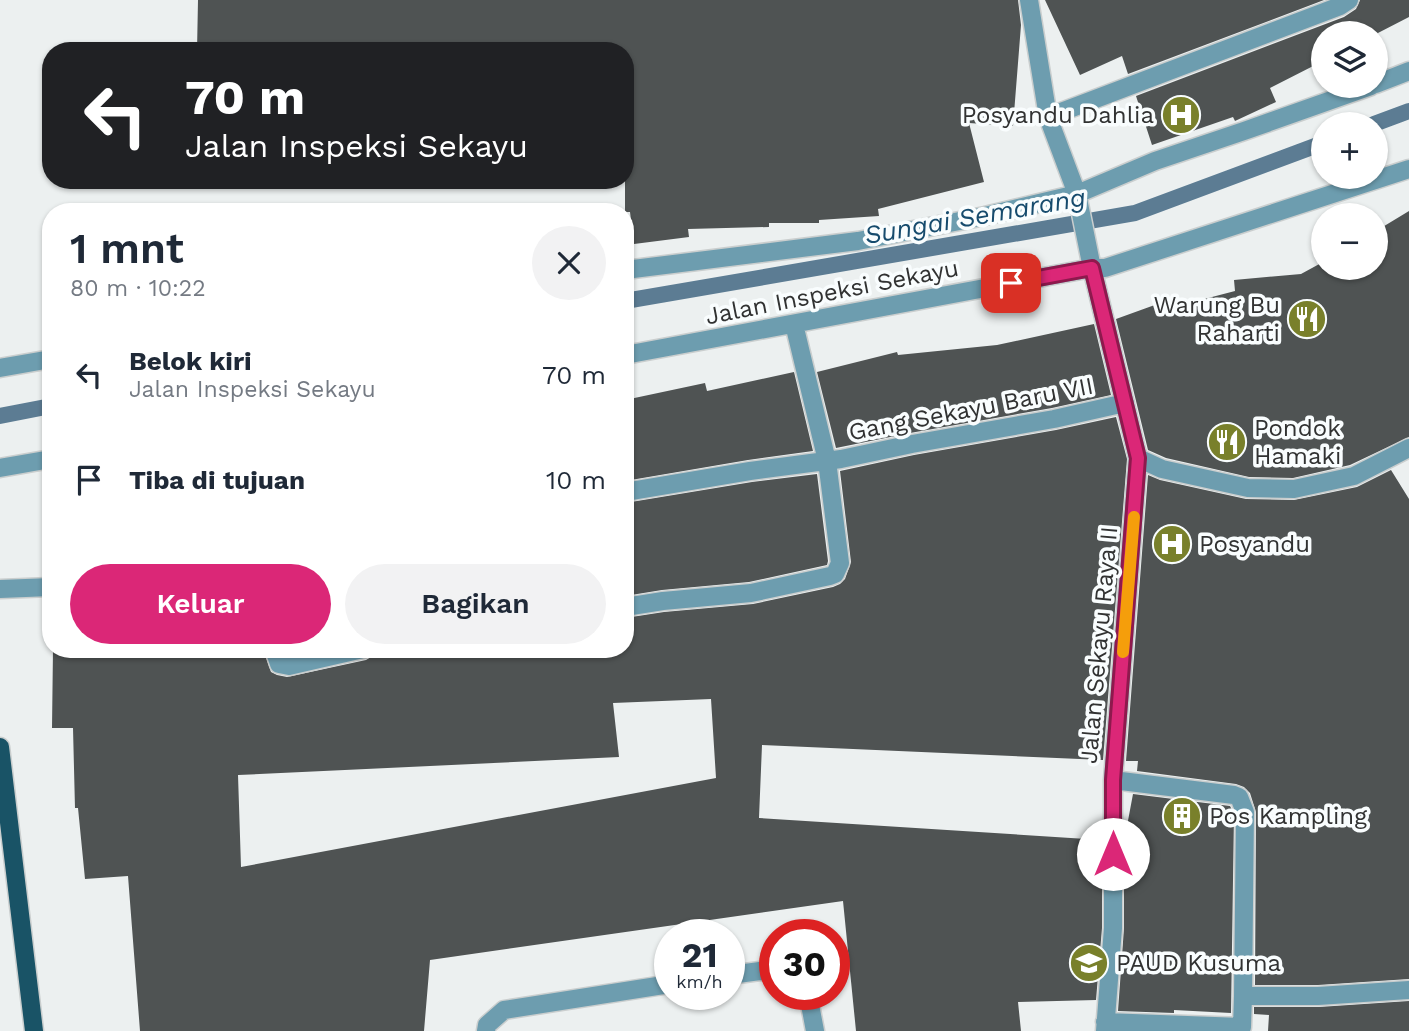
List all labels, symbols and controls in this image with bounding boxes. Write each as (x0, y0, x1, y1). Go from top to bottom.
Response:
map controls (1311, 21, 1388, 280)
button: layers (1311, 21, 1388, 98)
text: 70 m (185, 68, 305, 126)
icon: left (70, 70, 161, 161)
hospital icon: Posyandu Dahlia (1160, 94, 1202, 136)
place label: Posyandu Dahlia (962, 101, 1154, 129)
button: + (1311, 112, 1388, 189)
text: Jalan Inspeksi Sekayu (185, 127, 528, 165)
water label: Sungai Semarang (862, 182, 1088, 250)
button: − (1311, 203, 1388, 280)
text: 1 mnt (70, 224, 184, 273)
button: close (532, 226, 606, 300)
pin (981, 253, 1041, 313)
street label: Jalan Inspeksi Sekayu (703, 254, 961, 330)
icon: arrive (992, 264, 1030, 302)
text: 80 m · 10:22 (70, 275, 206, 302)
place label: Warung Bu Raharti (1153, 291, 1280, 347)
restaurant icon: Warung Bu Raharti (1286, 298, 1328, 340)
text: Belok kiri (129, 346, 252, 376)
icon: left (70, 356, 108, 394)
text: 70 m (542, 360, 606, 390)
street label: Gang Sekayu Baru VII (846, 372, 1096, 446)
text: Jalan Inspeksi Sekayu (129, 376, 376, 403)
place label: Pondok Hamaki (1254, 414, 1342, 470)
restaurant icon: Pondok Hamaki (1206, 421, 1248, 463)
icon: arrive (70, 461, 108, 499)
text: Tiba di tujuan (129, 465, 305, 495)
text: 10 m (546, 465, 606, 495)
hospital icon: Posyandu (1151, 523, 1193, 565)
street label: Jalan Sekayu Raya II (1075, 525, 1123, 765)
place label: Posyandu (1199, 530, 1310, 558)
button: Keluar (70, 564, 331, 644)
button: Bagikan (345, 564, 606, 644)
building icon: Pos Kampling (1161, 795, 1203, 837)
place label: Pos Kampling (1209, 802, 1367, 830)
position arrow (1076, 817, 1150, 891)
speed limit sign: 30 (759, 919, 850, 1010)
text: 21 (682, 934, 717, 976)
school or university icon: PAUD Kusuma (1068, 942, 1110, 984)
place label: PAUD Kusuma (1116, 949, 1281, 977)
text: km/h (676, 971, 723, 992)

